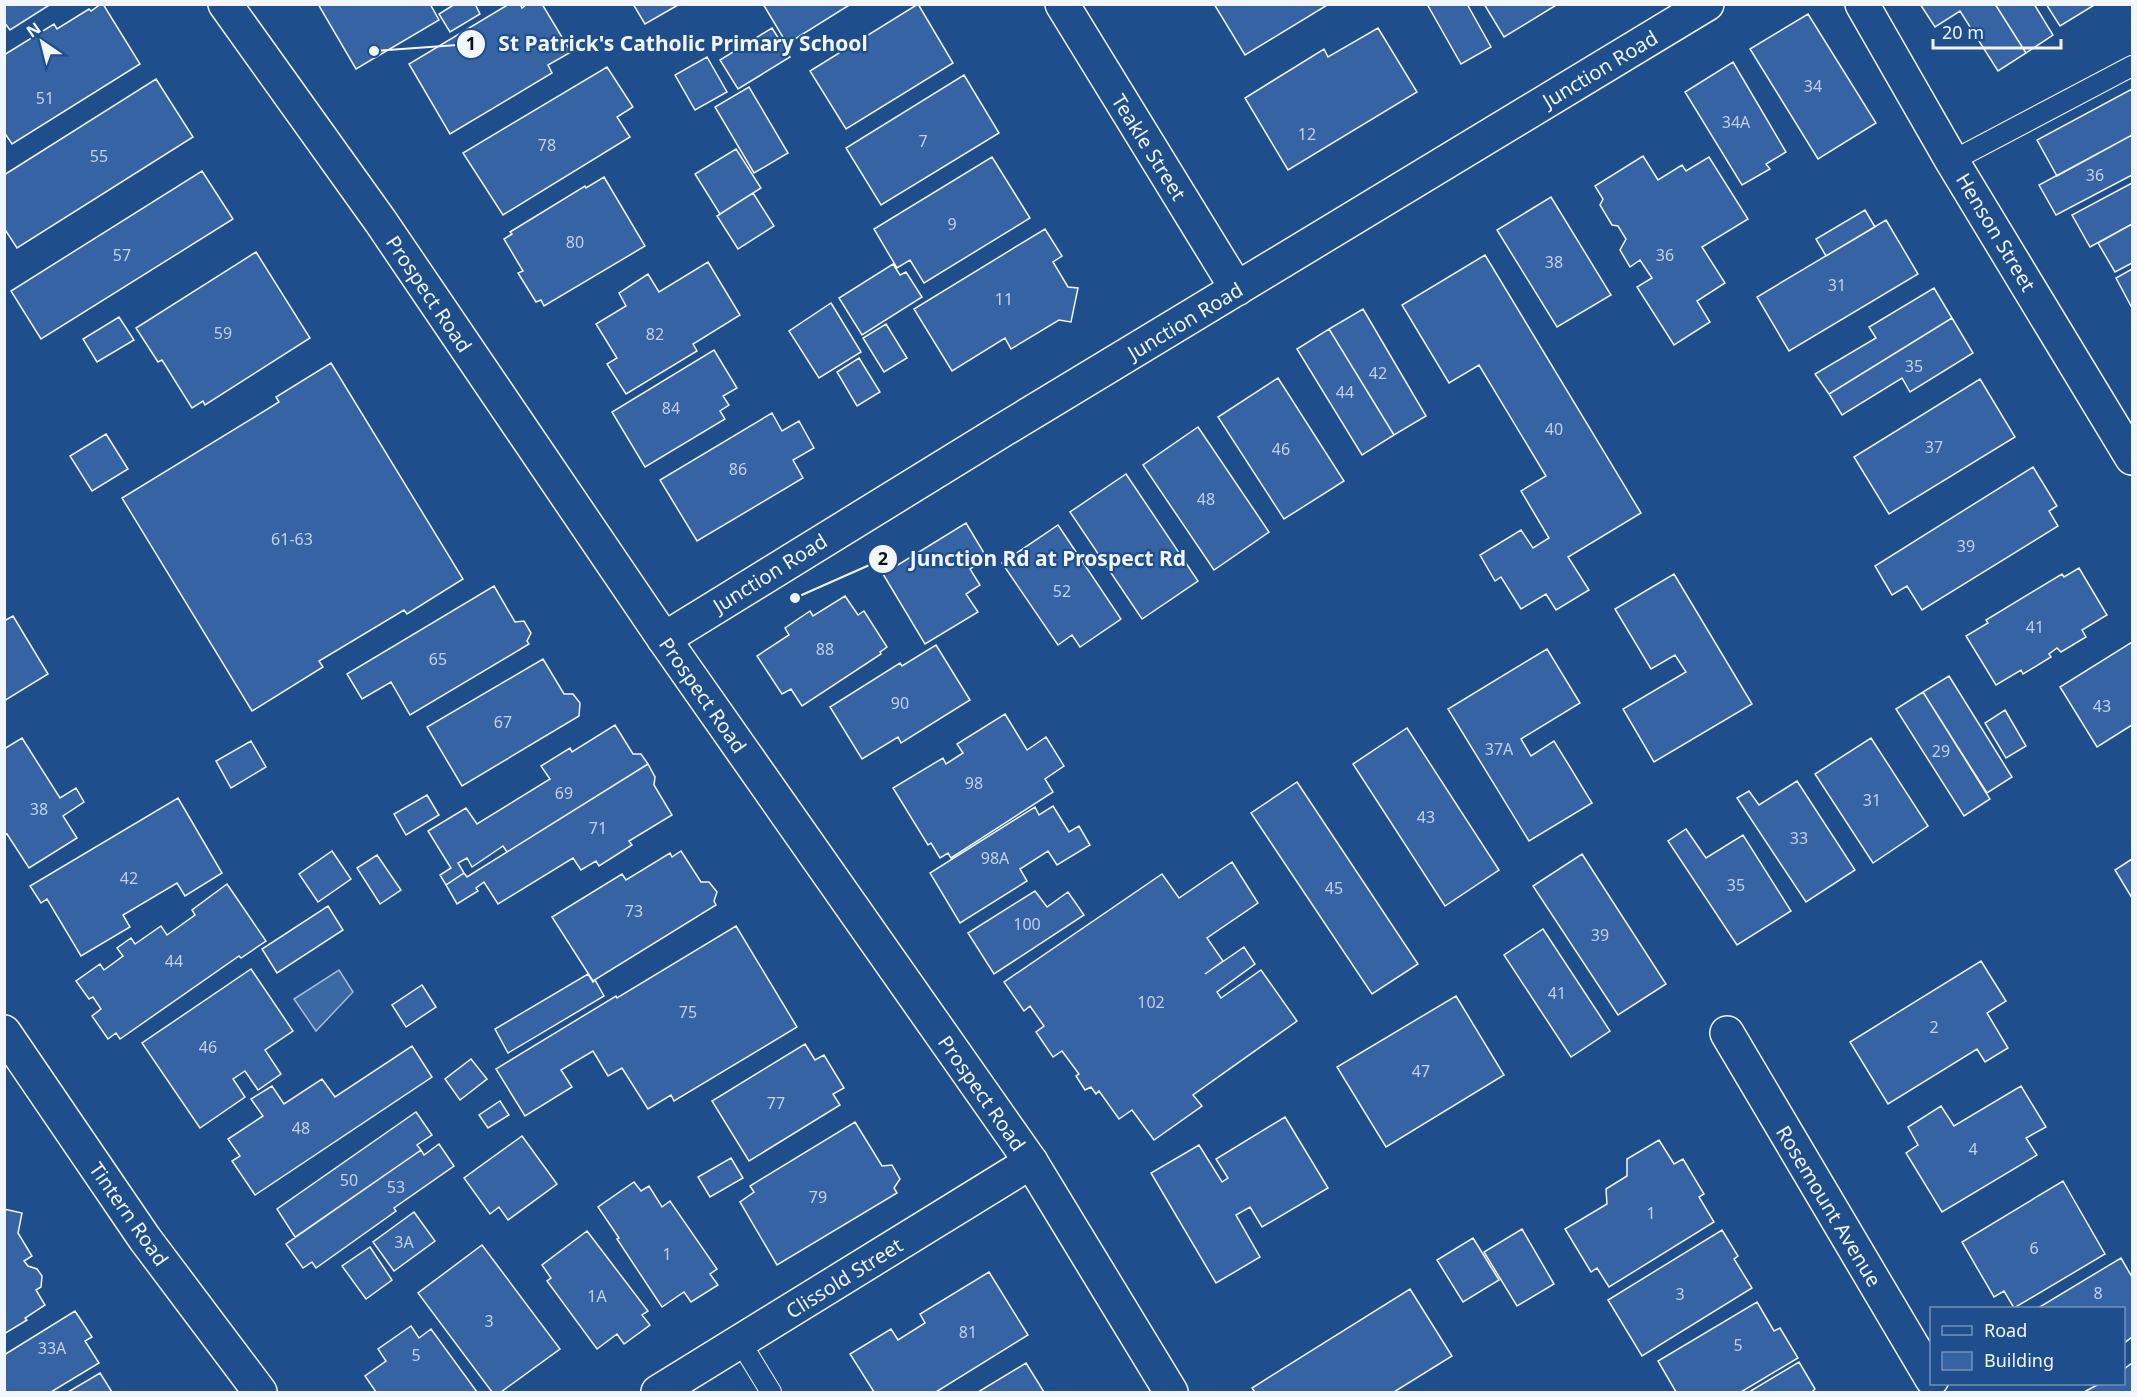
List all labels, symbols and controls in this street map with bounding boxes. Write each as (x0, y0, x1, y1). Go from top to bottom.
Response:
north arrow (12, 12, 72, 72)
scale bar (1933, 12, 2060, 50)
text: N (22, 17, 45, 42)
text: 20 m (1942, 20, 1984, 44)
callout: St Patrick's Catholic Primary School (456, 24, 880, 63)
street label: Junction Road (1536, 24, 1663, 115)
text: St Patrick's Catholic Primary School (498, 29, 868, 57)
text: 1 (466, 31, 476, 55)
house number: 34 (1804, 75, 1822, 97)
house number: 51 (36, 87, 54, 109)
street label: Teakle Street (1106, 89, 1192, 205)
house number: 34A (1722, 111, 1751, 133)
house number: 12 (1298, 123, 1316, 145)
house number: 7 (918, 130, 928, 152)
house number: 78 (538, 134, 556, 156)
house number: 55 (90, 145, 108, 167)
house number: 36 (2086, 164, 2104, 186)
street label: Henson Street (1950, 168, 2042, 296)
house number: 9 (947, 213, 957, 235)
street label: Prospect Road (380, 230, 478, 358)
house number: 80 (566, 231, 584, 253)
house number: 57 (113, 244, 131, 266)
house number: 36 (1656, 244, 1674, 266)
house number: 38 (1545, 251, 1563, 273)
house number: 31 (1828, 274, 1846, 296)
street label: Junction Road (1121, 276, 1248, 367)
house number: 11 (995, 288, 1013, 310)
house number: 59 (214, 322, 232, 344)
house number: 82 (646, 323, 664, 345)
house number: 35 (1905, 355, 1923, 377)
house number: 42 (1369, 362, 1387, 384)
house number: 44 (1336, 381, 1354, 403)
house number: 84 (662, 397, 680, 419)
house number: 40 (1545, 418, 1563, 440)
house number: 37 (1925, 436, 1943, 458)
house number: 46 (1272, 438, 1290, 460)
house number: 86 (729, 458, 747, 480)
house number: 48 (1197, 488, 1215, 510)
street label: Junction Road (706, 527, 832, 620)
house number: 61-63 (271, 528, 313, 550)
house number: 39 (1957, 535, 1975, 557)
callout: Junction Rd at Prospect Rd (868, 539, 1198, 578)
text: Junction Rd at Prospect Rd (908, 544, 1186, 572)
text: 2 (878, 546, 888, 570)
house number: 52 (1053, 580, 1071, 602)
house number: 41 (2026, 616, 2044, 638)
street label: Prospect Road (653, 632, 753, 758)
house number: 88 (816, 638, 834, 660)
house number: 65 (429, 648, 447, 670)
house number: 90 (891, 692, 909, 714)
house number: 43 (2093, 695, 2111, 717)
house number: 67 (494, 711, 512, 733)
house number: 37A (1485, 738, 1514, 760)
house number: 29 (1932, 740, 1950, 762)
house number: 98 (965, 772, 983, 794)
house number: 69 (555, 782, 573, 804)
house number: 31 (1863, 789, 1881, 811)
house number: 38 (30, 798, 48, 820)
house number: 43 (1417, 806, 1435, 828)
house number: 71 (589, 817, 607, 839)
house number: 33 (1790, 827, 1808, 849)
house number: 98A (981, 847, 1010, 869)
house number: 42 (120, 867, 138, 889)
house number: 35 (1727, 874, 1745, 896)
house number: 45 (1325, 877, 1343, 899)
house number: 73 (625, 900, 643, 922)
house number: 100 (1013, 913, 1041, 935)
house number: 39 (1591, 924, 1609, 946)
house number: 44 (165, 950, 183, 972)
house number: 41 (1548, 982, 1566, 1004)
house number: 102 (1137, 991, 1165, 1013)
house number: 75 (679, 1001, 697, 1023)
house number: 2 (1929, 1016, 1939, 1038)
street label: Prospect Road (932, 1030, 1032, 1156)
house number: 46 (199, 1036, 217, 1058)
house number: 47 (1412, 1060, 1430, 1082)
house number: 77 (767, 1092, 785, 1114)
house number: 48 (292, 1117, 310, 1139)
street label: Rosemount Avenue (1770, 1120, 1888, 1292)
house number: 4 (1968, 1138, 1978, 1160)
street label: Tintern Road (83, 1157, 175, 1271)
house number: 50 (340, 1169, 358, 1191)
house number: 53 (387, 1176, 405, 1198)
house number: 79 (809, 1186, 827, 1208)
house number: 1 (1646, 1202, 1656, 1224)
house number: 3A (394, 1231, 414, 1253)
street label: Clissold Street (781, 1231, 907, 1325)
house number: 6 (2029, 1237, 2039, 1259)
house number: 1 (662, 1243, 672, 1265)
house number: 8 (2093, 1282, 2103, 1304)
house number: 3 (1675, 1283, 1685, 1305)
house number: 1A (587, 1285, 607, 1307)
legend (1930, 1307, 2125, 1385)
house number: 3 (484, 1310, 494, 1332)
text: Road (1984, 1318, 2027, 1342)
house number: 81 (959, 1321, 977, 1343)
house number: 5 (1733, 1334, 1743, 1356)
house number: 33A (38, 1337, 67, 1359)
house number: 5 (411, 1344, 421, 1366)
text: Building (1984, 1348, 2054, 1372)

